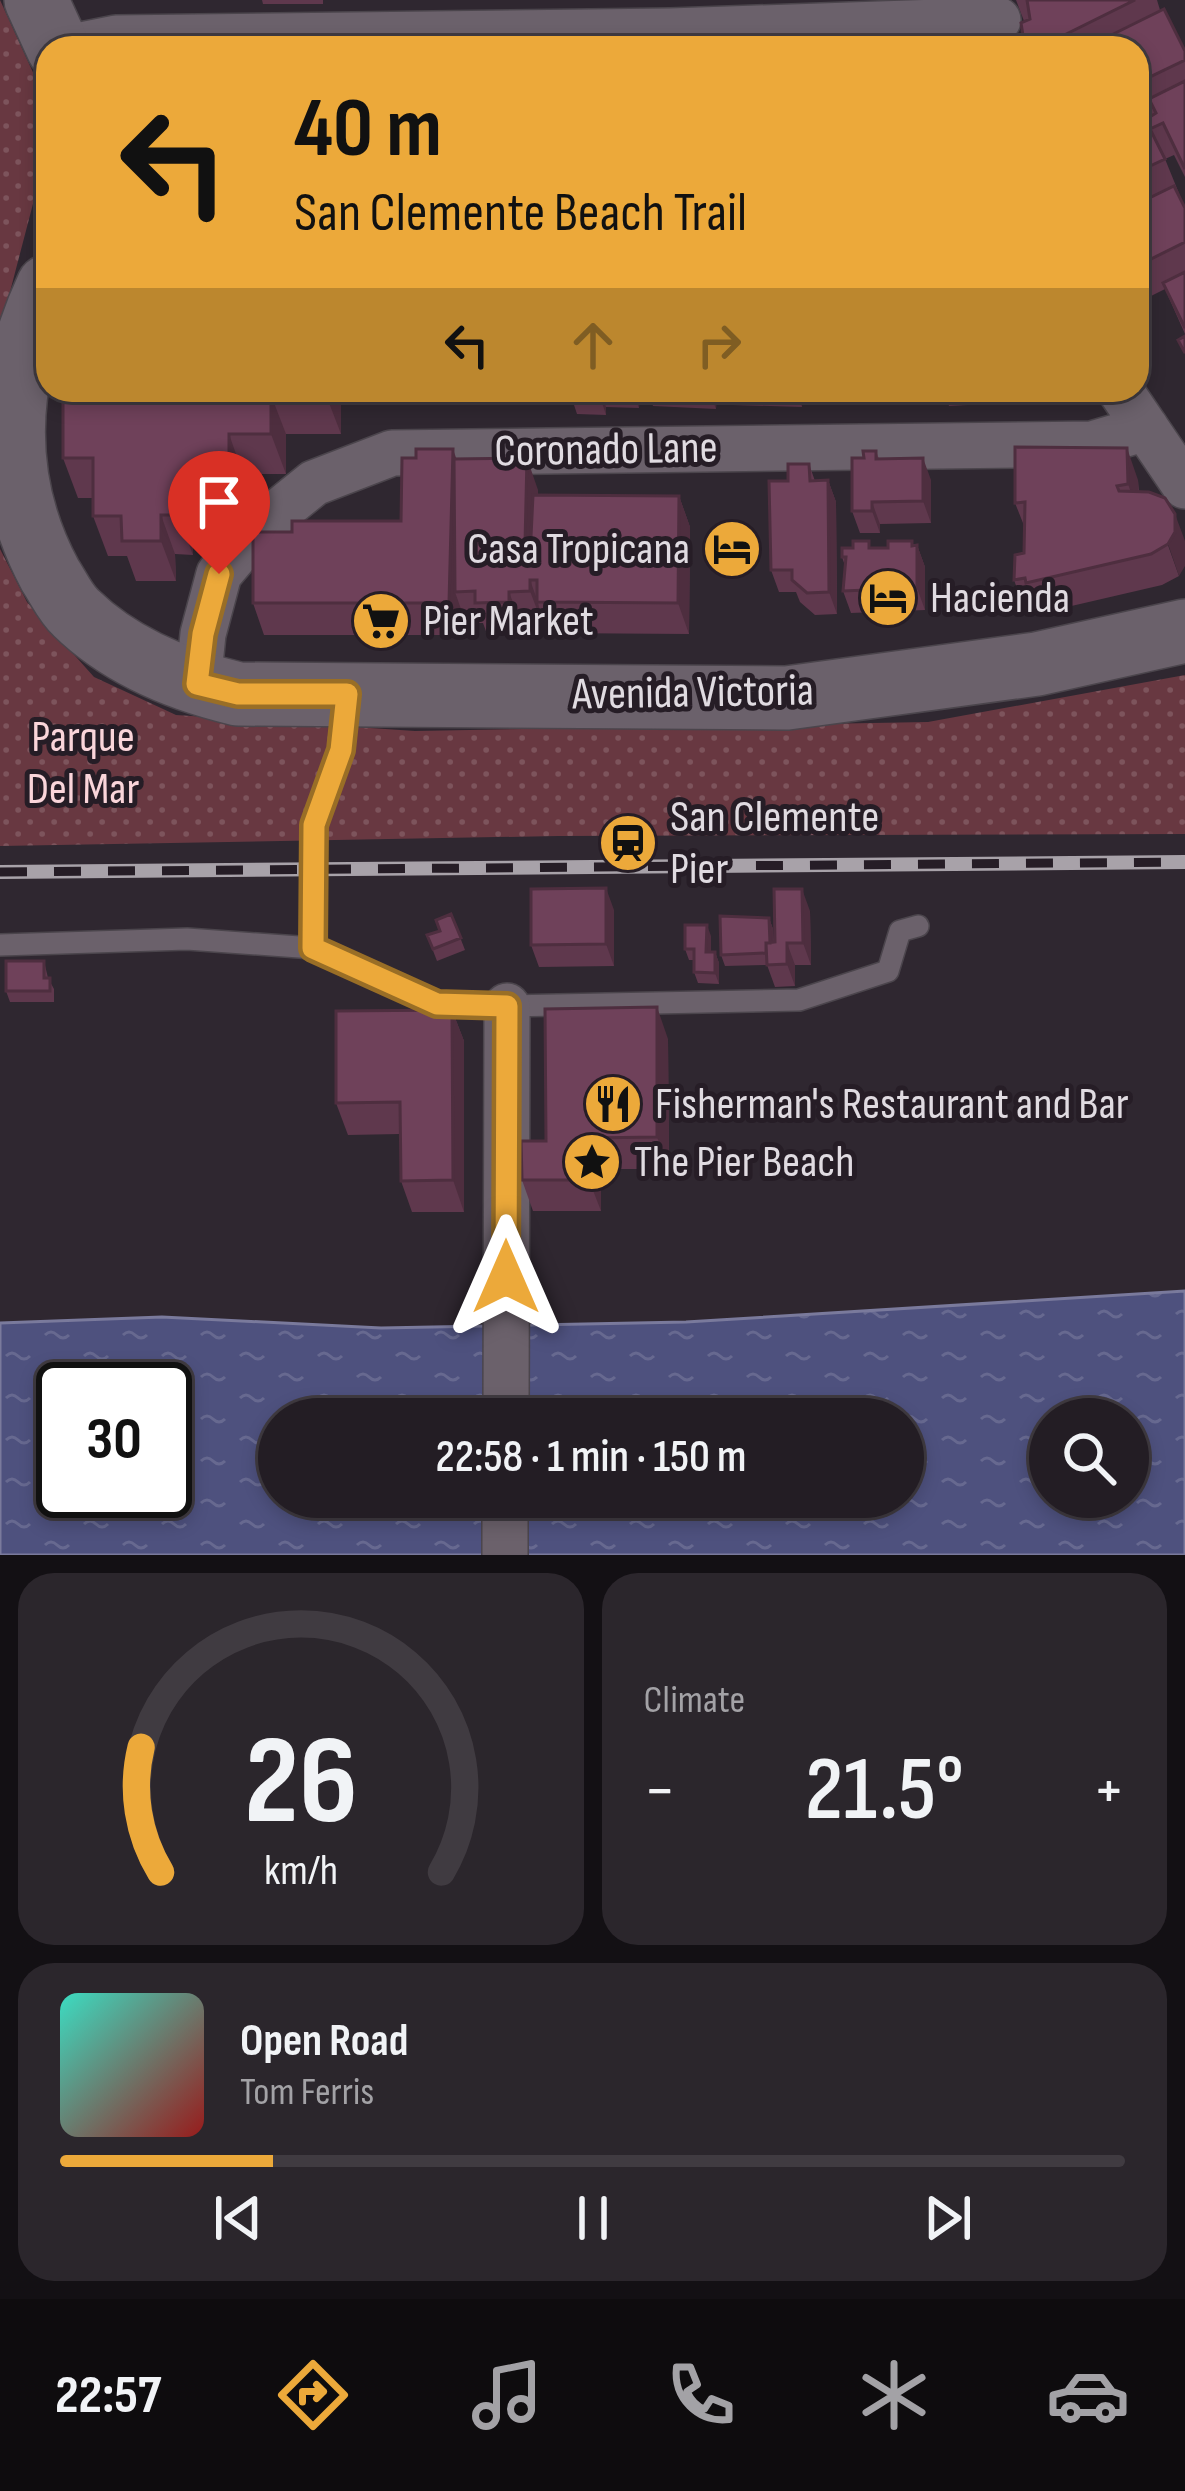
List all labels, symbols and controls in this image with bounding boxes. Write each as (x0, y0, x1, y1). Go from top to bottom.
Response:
text: 40 m (294, 79, 442, 180)
icon: left (96, 84, 252, 240)
text: San Clemente Beach Trail (294, 181, 747, 246)
icon: left (434, 312, 500, 378)
icon: ahead (560, 312, 626, 378)
icon: right (686, 312, 752, 378)
street label: Coronado Lane (494, 421, 718, 479)
pin (168, 451, 270, 574)
icon: arrive (186, 469, 252, 535)
hotel icon: Casa Tropicana (701, 518, 763, 580)
place label: Casa Tropicana (467, 522, 690, 577)
hotel icon: Hacienda (857, 567, 919, 629)
place label: Hacienda (930, 571, 1070, 626)
supermarket icon: Pier Market (350, 590, 412, 652)
place label: Pier Market (423, 594, 594, 649)
street label: Avenida Victoria (571, 663, 814, 723)
park label: Parque Del Mar (27, 710, 139, 817)
place label: San Clemente Pier (670, 790, 879, 897)
station icon: San Clemente Pier (597, 812, 659, 874)
restaurant icon: Fisherman's Restaurant and Bar (582, 1073, 644, 1135)
place label: Fisherman's Restaurant and Bar (655, 1077, 1129, 1132)
place icon: The Pier Beach (561, 1131, 623, 1193)
place label: The Pier Beach (634, 1135, 855, 1190)
position arrow (443, 1214, 569, 1340)
speed limit sign: 30 (36, 1362, 192, 1518)
map controls (1029, 1398, 1149, 1518)
button: search (1029, 1398, 1149, 1518)
text: 22:58 · 1 min · 150 m (436, 1430, 746, 1485)
text: Climate (644, 1677, 745, 1724)
text: 26 (244, 1709, 357, 1858)
text: 21.5° (805, 1737, 964, 1845)
text: − (644, 1752, 676, 1831)
text: + (1093, 1752, 1125, 1831)
text: km/h (264, 1845, 338, 1897)
text: Open Road (240, 2014, 408, 2069)
text: Tom Ferris (240, 2069, 374, 2116)
icon: previous (205, 2185, 271, 2251)
icon: pause (560, 2185, 626, 2251)
icon: next (915, 2185, 981, 2251)
icon: directions (271, 2353, 355, 2437)
icon: music (465, 2353, 549, 2437)
icon: phone (659, 2353, 743, 2437)
icon: climate (852, 2353, 936, 2437)
icon: car (1046, 2353, 1130, 2437)
text: 22:57 (55, 2363, 161, 2428)

